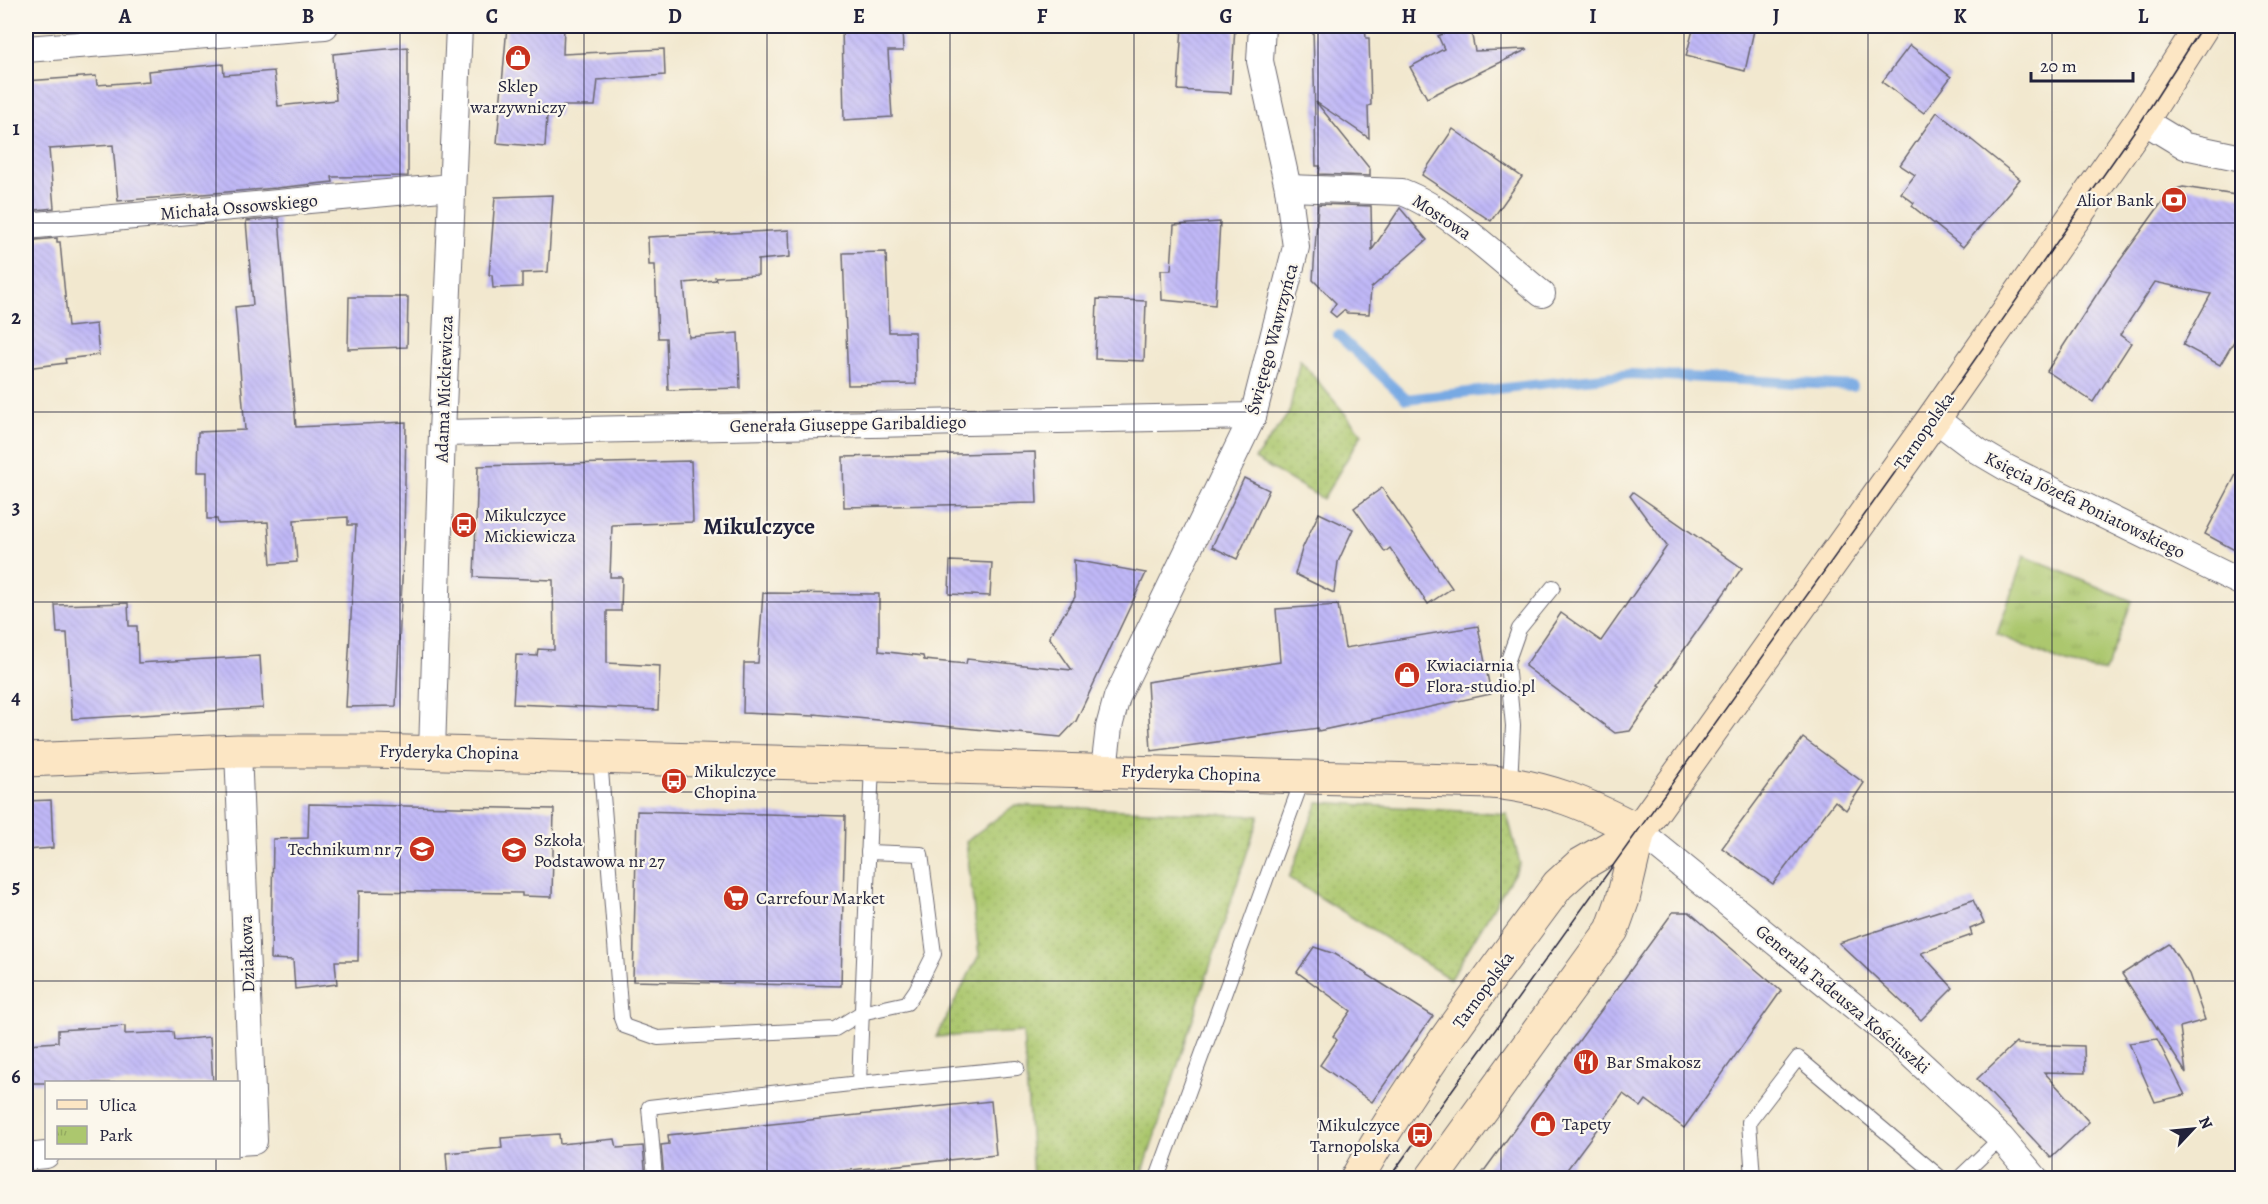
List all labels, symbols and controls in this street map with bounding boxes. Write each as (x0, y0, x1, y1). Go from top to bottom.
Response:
text: A (118, 3, 132, 30)
text: B (302, 3, 314, 30)
text: C (486, 3, 498, 30)
text: D (668, 3, 682, 30)
text: E (853, 3, 865, 30)
text: F (1037, 3, 1048, 30)
text: G (1219, 3, 1233, 30)
text: H (1402, 3, 1417, 30)
text: I (1589, 3, 1597, 30)
text: J (1773, 3, 1780, 30)
text: K (1953, 3, 1967, 30)
text: L (2138, 3, 2149, 30)
shop icon: Sklep warzywniczy (503, 43, 533, 73)
scale bar (2031, 45, 2133, 83)
text: 20 m (2040, 54, 2077, 78)
place label: Sklep warzywniczy (469, 74, 567, 119)
text: 1 (12, 115, 20, 142)
bank icon: Alior Bank (2159, 185, 2189, 215)
street label: Michała Ossowskiego (159, 188, 319, 226)
street label: Mostowa (1408, 188, 1477, 246)
place label: Alior Bank (2076, 188, 2154, 212)
street label: Świętego Wawrzyńca (1240, 260, 1304, 417)
text: 2 (11, 304, 21, 331)
street label: Adama Mickiewicza (429, 314, 459, 464)
street label: Tarnopolska (1888, 387, 1960, 475)
street label: Generała Giuseppe Garibaldiego (729, 410, 967, 438)
street label: Księcia Józefa Poniatowskiego (1981, 446, 2189, 564)
text: 3 (12, 494, 20, 521)
place label: Mikulczyce Mickiewicza (484, 503, 577, 548)
bus stop icon: Mikulczyce Mickiewicza (449, 510, 479, 540)
district label: Mikulczyce (703, 510, 815, 542)
place label: Kwiaciarnia Flora-studio.pl (1426, 653, 1536, 698)
shop icon: Kwiaciarnia Flora-studio.pl (1392, 660, 1422, 690)
text: 4 (11, 684, 21, 711)
street label: Fryderyka Chopina (379, 739, 520, 765)
place label: Mikulczyce Chopina (694, 759, 776, 804)
street label: Fryderyka Chopina (1121, 759, 1262, 787)
bus stop icon: Mikulczyce Chopina (659, 766, 689, 796)
place label: Szkoła Podstawowa nr 27 (534, 828, 665, 873)
school or university icon: Technikum nr 7 (407, 834, 437, 864)
school or university icon: Szkoła Podstawowa nr 27 (499, 835, 529, 865)
place label: Technikum nr 7 (288, 837, 402, 861)
text: 5 (12, 873, 20, 900)
supermarket icon: Carrefour Market (721, 883, 751, 913)
place label: Carrefour Market (756, 886, 885, 910)
street label: Działkowa (234, 914, 260, 993)
street label: Generała Tadeusza Kościuszki (1751, 919, 1935, 1079)
street label: Tarnopolska (1447, 946, 1520, 1034)
restaurant icon: Bar Smakosz (1571, 1047, 1601, 1077)
place label: Bar Smakosz (1606, 1050, 1701, 1074)
text: 6 (11, 1063, 21, 1090)
legend (45, 1081, 240, 1159)
text: Ulica (99, 1093, 137, 1117)
north arrow (2163, 1099, 2223, 1159)
shop icon: Tapety (1528, 1109, 1558, 1139)
place label: Tapety (1562, 1112, 1612, 1136)
place label: Mikulczyce Tarnopolska (1310, 1113, 1401, 1158)
text: N (2193, 1113, 2218, 1133)
bus stop icon: Mikulczyce Tarnopolska (1405, 1120, 1435, 1150)
text: Park (99, 1123, 133, 1147)

